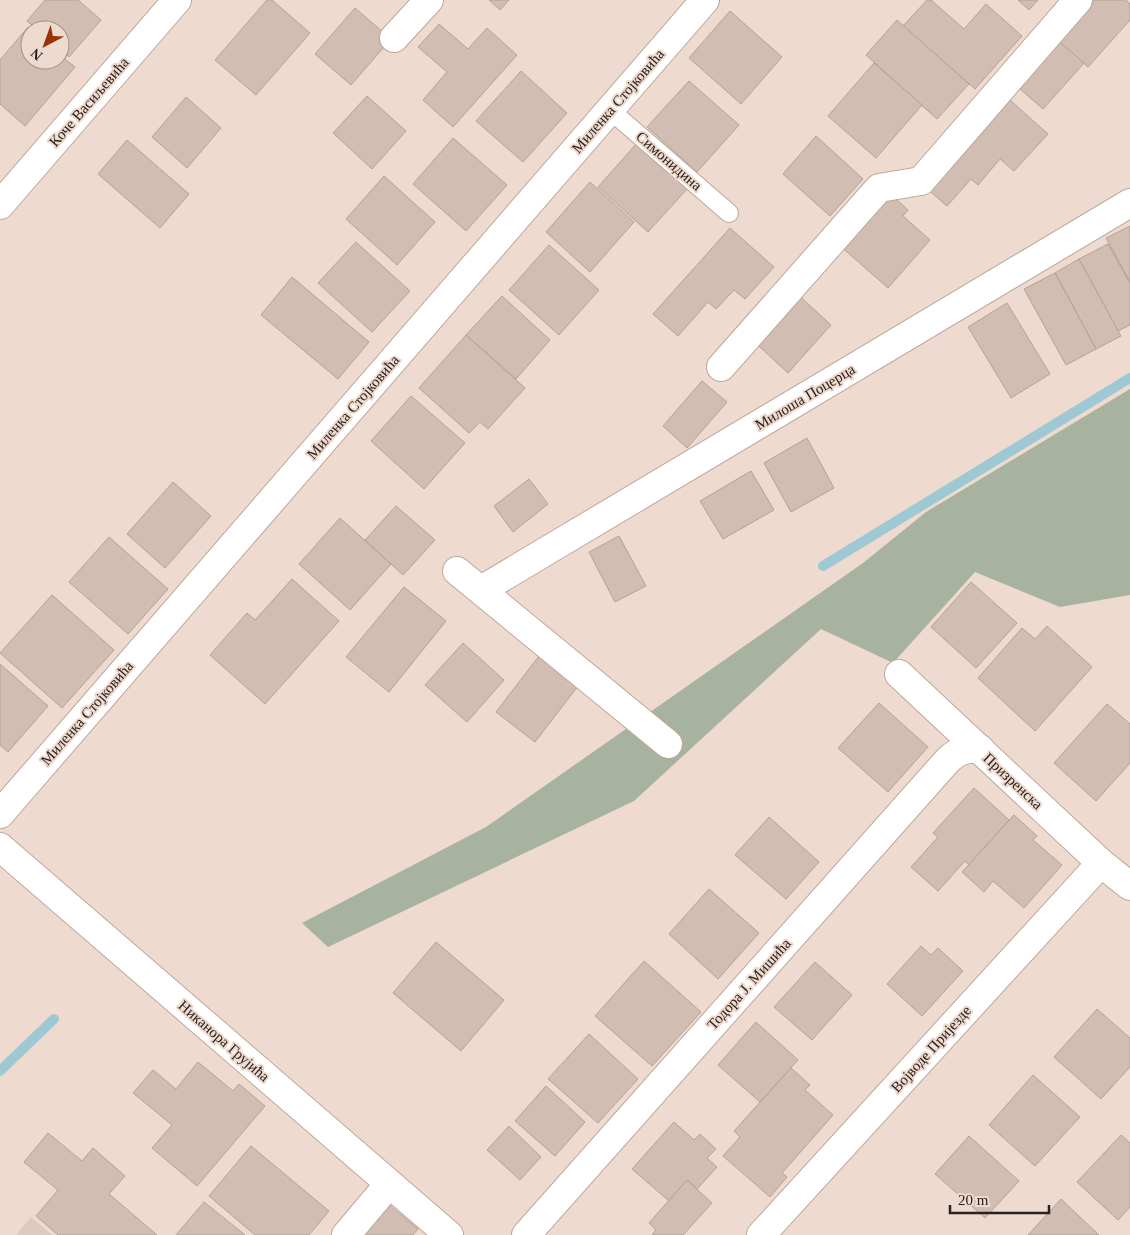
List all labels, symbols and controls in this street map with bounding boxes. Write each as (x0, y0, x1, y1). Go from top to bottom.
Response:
north arrow (20, 20, 70, 70)
text: N (28, 45, 46, 63)
street label: Миленка Стојковића (569, 46, 668, 156)
street label: Коче Васиљевића (46, 54, 132, 150)
street label: Симонидина (633, 128, 705, 194)
street label: Миленка Стојковића (304, 352, 403, 462)
street label: Милоша Поцерца (752, 361, 858, 433)
street label: Миленка Стојковића (38, 658, 137, 768)
street label: Призренска (980, 750, 1046, 813)
street label: Тодора Ј. Мишића (704, 935, 794, 1033)
street label: Никанора Грујића (175, 997, 273, 1085)
street label: Војводе Пријезде (888, 1002, 974, 1096)
scale bar (950, 1182, 1049, 1214)
text: 20 m (958, 1192, 989, 1208)

